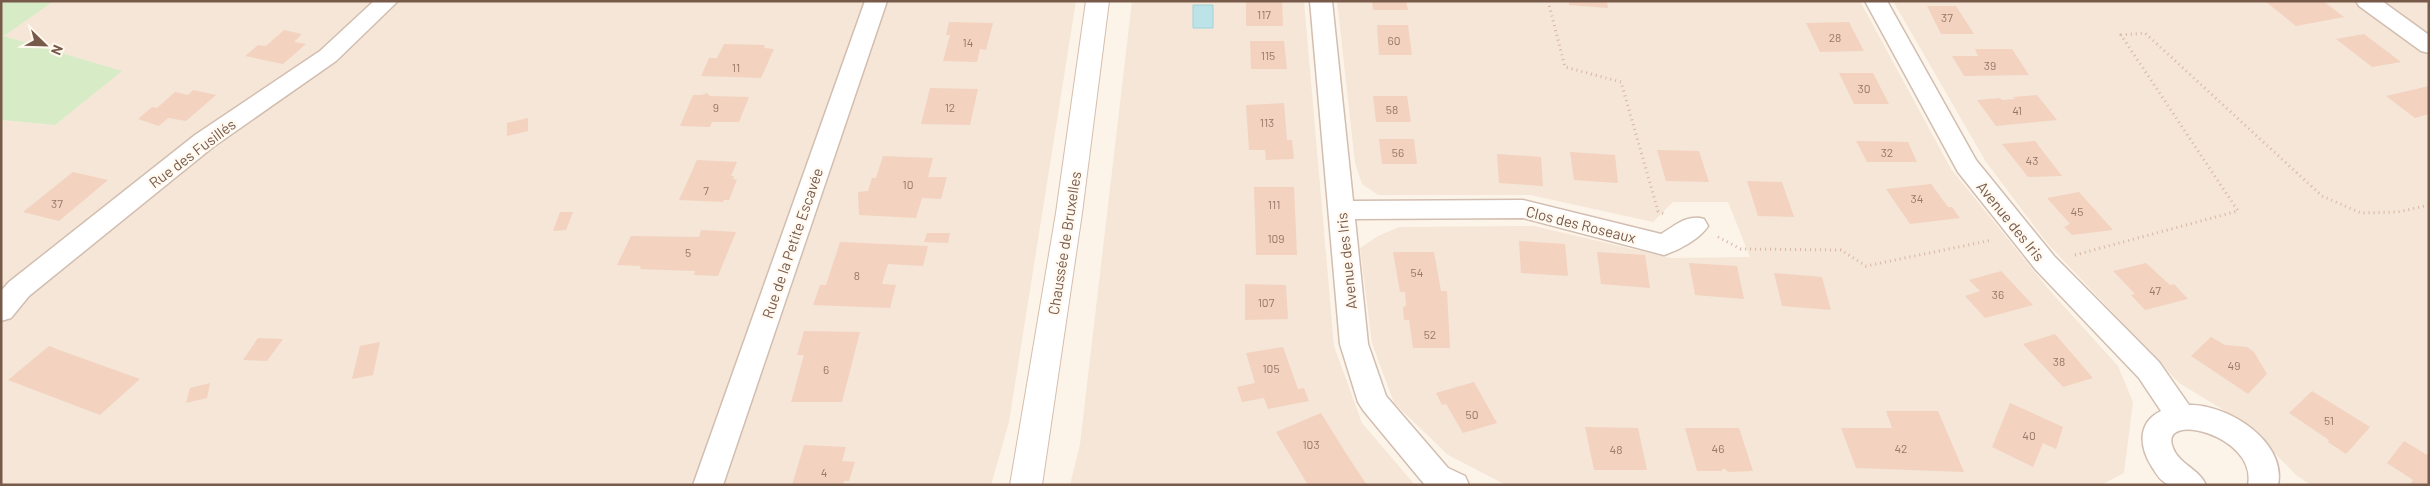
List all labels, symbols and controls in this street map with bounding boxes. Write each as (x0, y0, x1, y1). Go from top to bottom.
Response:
house number: 117 (1257, 7, 1271, 21)
house number: 37 (1941, 10, 1953, 24)
north arrow (20, 20, 70, 70)
house number: 28 (1829, 30, 1841, 44)
house number: 60 (1388, 33, 1400, 47)
house number: 14 (963, 35, 973, 49)
text: N (48, 43, 67, 58)
house number: 115 (1261, 48, 1275, 62)
house number: 39 (1984, 58, 1996, 72)
house number: 11 (732, 60, 740, 74)
house number: 30 (1858, 81, 1870, 95)
house number: 9 (713, 100, 719, 114)
house number: 12 (945, 100, 955, 114)
house number: 58 (1386, 102, 1398, 116)
house number: 41 (2012, 103, 2022, 117)
street label: Rue des Fusillés (145, 115, 239, 191)
house number: 113 (1260, 115, 1274, 129)
house number: 56 (1392, 145, 1404, 159)
house number: 32 (1881, 145, 1893, 159)
house number: 43 (2026, 153, 2038, 167)
street label: Rue de la Petite Escavée (758, 165, 826, 321)
street label: Chaussée de Bruxelles (1044, 170, 1084, 316)
house number: 10 (903, 177, 913, 191)
street label: Avenue des Iris (1973, 178, 2049, 264)
house number: 7 (703, 183, 709, 197)
house number: 34 (1911, 191, 1923, 205)
house number: 37 (51, 196, 63, 210)
house number: 111 (1268, 197, 1280, 211)
street label: Clos des Roseaux (1524, 202, 1638, 246)
house number: 45 (2071, 204, 2083, 218)
street label: Avenue des Iris (1332, 212, 1360, 310)
house number: 109 (1267, 231, 1285, 245)
house number: 5 (685, 245, 691, 259)
house number: 54 (1411, 265, 1423, 279)
house number: 8 (854, 268, 860, 282)
house number: 47 (2149, 283, 2161, 297)
house number: 36 (1992, 287, 2004, 301)
house number: 107 (1258, 295, 1275, 309)
house number: 52 (1424, 327, 1436, 341)
house number: 38 (2053, 354, 2065, 368)
house number: 49 (2228, 358, 2240, 372)
house number: 105 (1262, 361, 1280, 375)
house number: 6 (823, 362, 829, 376)
house number: 50 (1466, 407, 1478, 421)
house number: 51 (2324, 413, 2334, 427)
house number: 40 (2022, 428, 2036, 442)
house number: 103 (1302, 437, 1320, 451)
house number: 46 (1712, 441, 1724, 455)
house number: 42 (1894, 441, 1908, 455)
house number: 48 (1610, 442, 1622, 456)
house number: 4 (821, 465, 827, 479)

